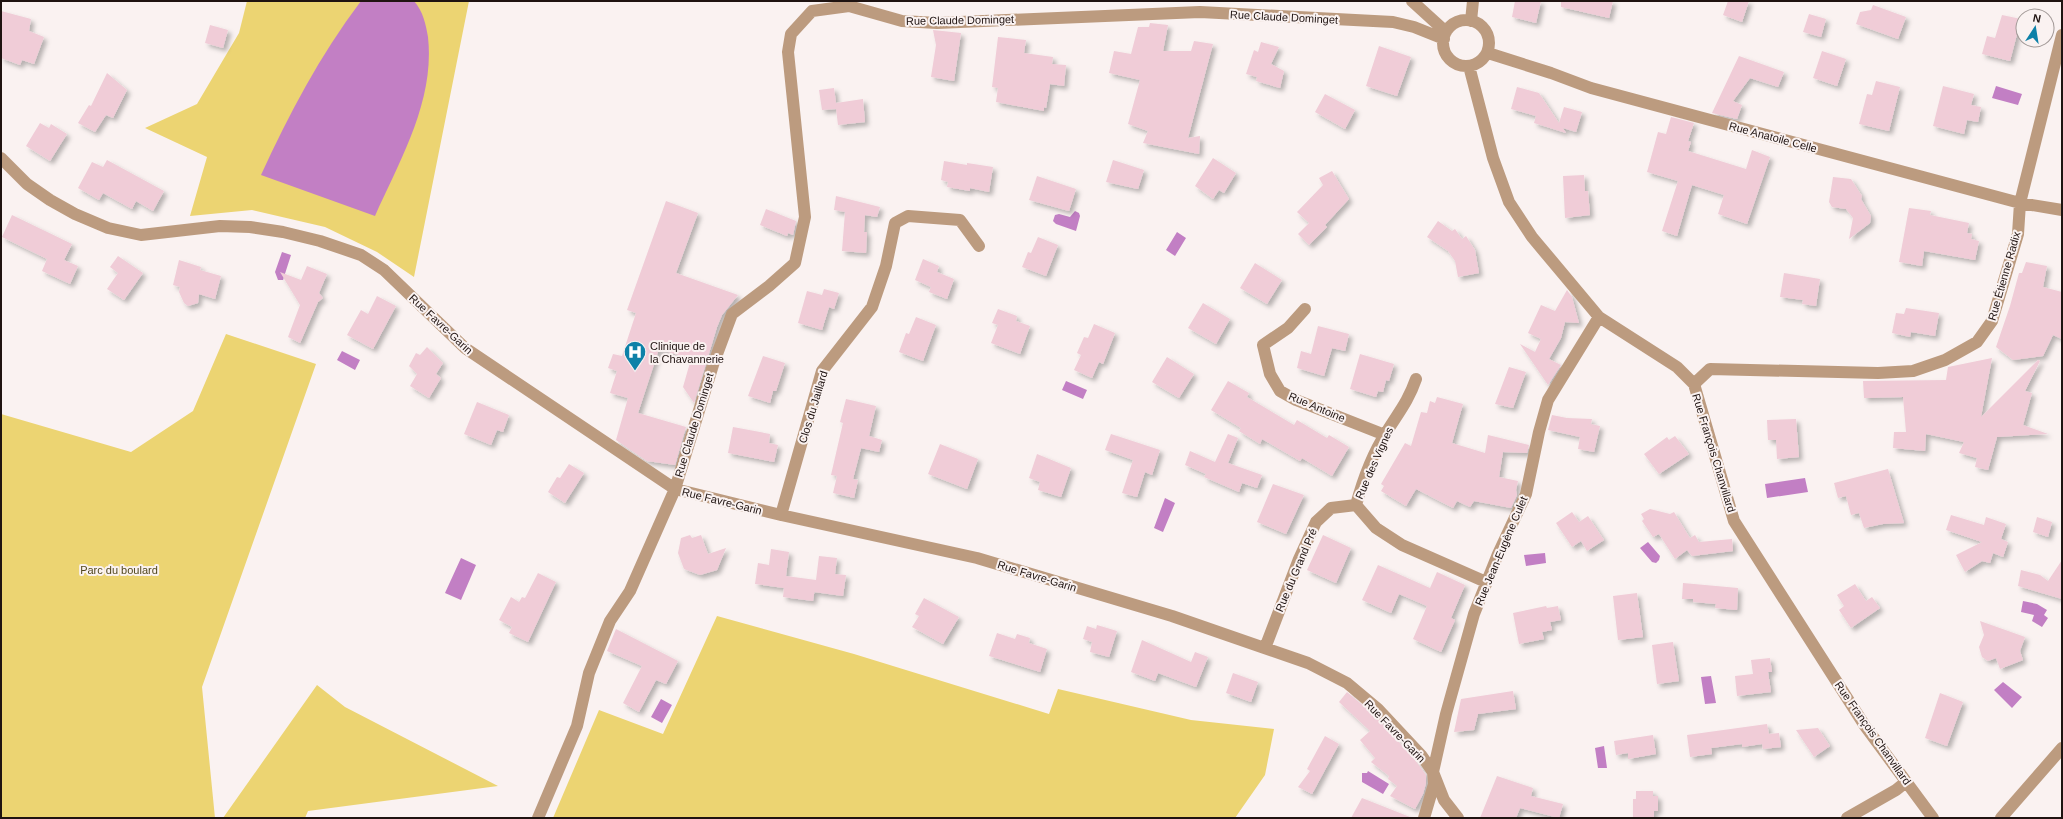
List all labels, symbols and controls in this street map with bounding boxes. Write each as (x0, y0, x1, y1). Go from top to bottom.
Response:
street label: Rue Claude Dominget (1230, 8, 1338, 26)
north arrow (2015, 8, 2055, 48)
text: N (2032, 12, 2042, 25)
street label: Rue Claude Dominget (906, 13, 1014, 27)
street label: Rue Anatoile Celle (1728, 119, 1818, 155)
street label: Rue Étienne Radix (1986, 230, 2023, 322)
street label: Rue Favre-Garin (407, 292, 475, 356)
hospital icon: Clinique de la Chavannerie (622, 339, 648, 372)
place label: Clinique de la Chavannerie (650, 340, 724, 365)
street label: Clos du Jaillard (796, 369, 830, 445)
street label: Rue Claude Dominget (672, 371, 716, 479)
street label: Rue Antoine (1287, 390, 1347, 424)
street label: Rue François Chanvillard (1690, 392, 1738, 514)
street label: Rue des Vignes (1353, 425, 1395, 501)
street label: Rue Favre-Garin (681, 485, 763, 517)
street label: Rue Jean-Eugène Culet (1473, 495, 1529, 607)
street label: Rue du Grand Pré (1273, 527, 1319, 613)
street label: Rue Favre-Garin (996, 558, 1078, 594)
park label: Parc du boulard (80, 564, 158, 576)
street label: Rue François Chanvillard (1833, 679, 1913, 787)
street label: Rue Favre-Garin (1362, 697, 1428, 765)

